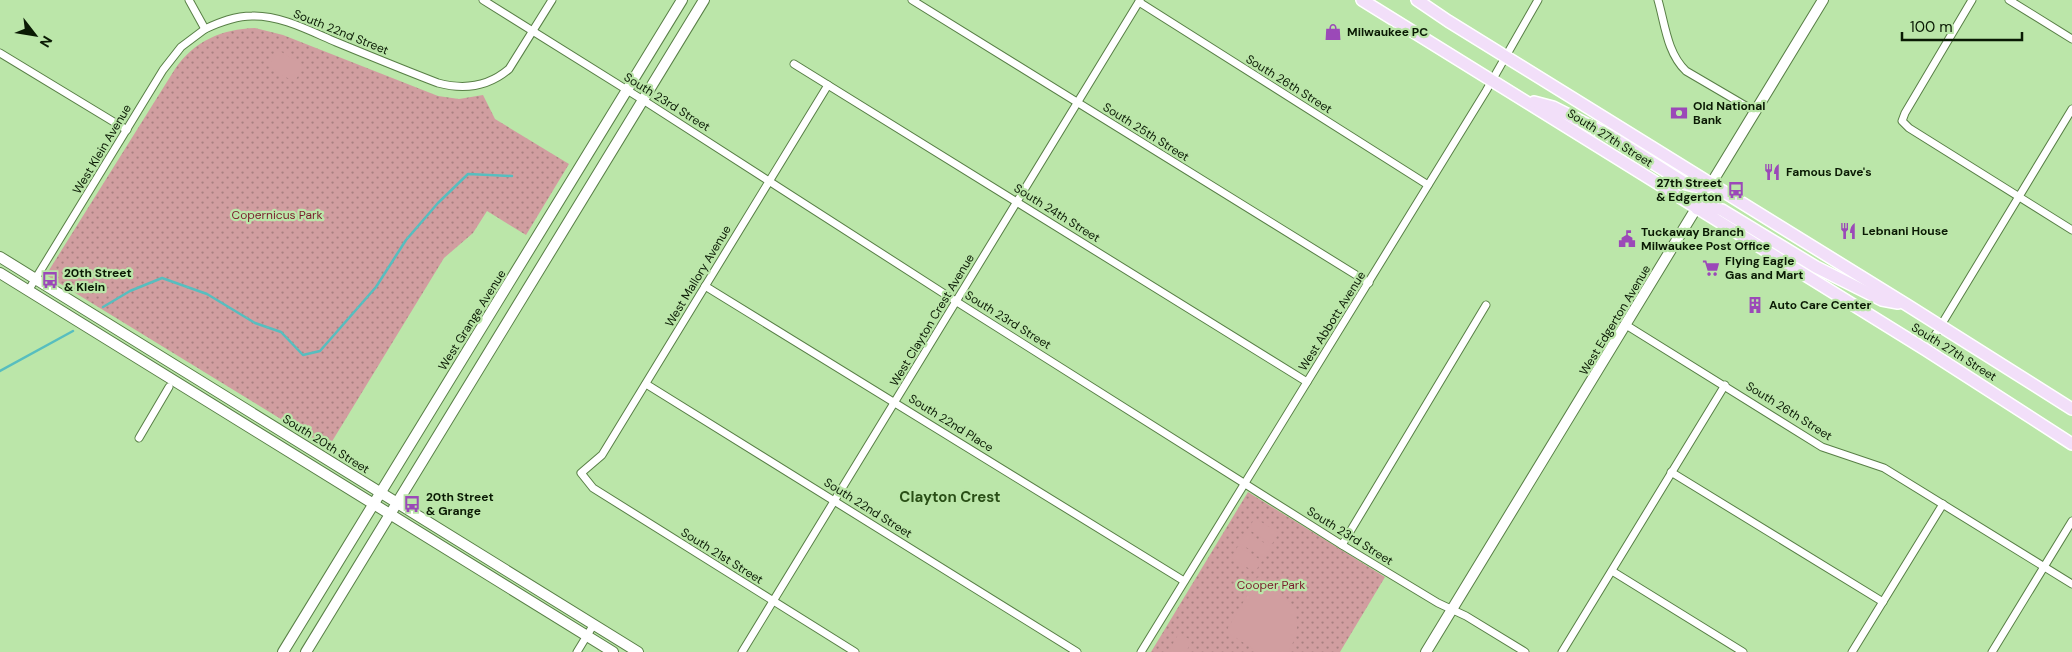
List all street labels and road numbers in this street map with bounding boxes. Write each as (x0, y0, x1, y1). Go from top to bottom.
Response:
street label: South 22nd Street (291, 6, 391, 58)
street label: South 26th Street (1243, 51, 1335, 117)
street label: South 23rd Street (621, 69, 713, 135)
street label: South 25th Street (1100, 99, 1192, 165)
street label: West Klein Avenue (69, 101, 135, 197)
street label: South 27th Street (1564, 105, 1656, 171)
street label: South 24th Street (1011, 180, 1103, 246)
street label: West Mallory Avenue (661, 222, 735, 330)
street label: West Clayton Crest Avenue (886, 251, 978, 389)
street label: West Edgerton Avenue (1576, 262, 1654, 378)
street label: West Grange Avenue (435, 267, 510, 373)
street label: West Abbott Avenue (1295, 268, 1369, 374)
street label: South 23rd Street (962, 287, 1054, 353)
street label: South 27th Street (1908, 319, 2000, 385)
street label: South 26th Street (1743, 378, 1835, 444)
street label: South 22nd Place (906, 391, 997, 456)
street label: South 20th Street (280, 411, 373, 477)
street label: South 22nd Street (821, 474, 915, 542)
street label: South 23rd Street (1304, 503, 1396, 569)
street label: South 21st Street (678, 524, 766, 588)

